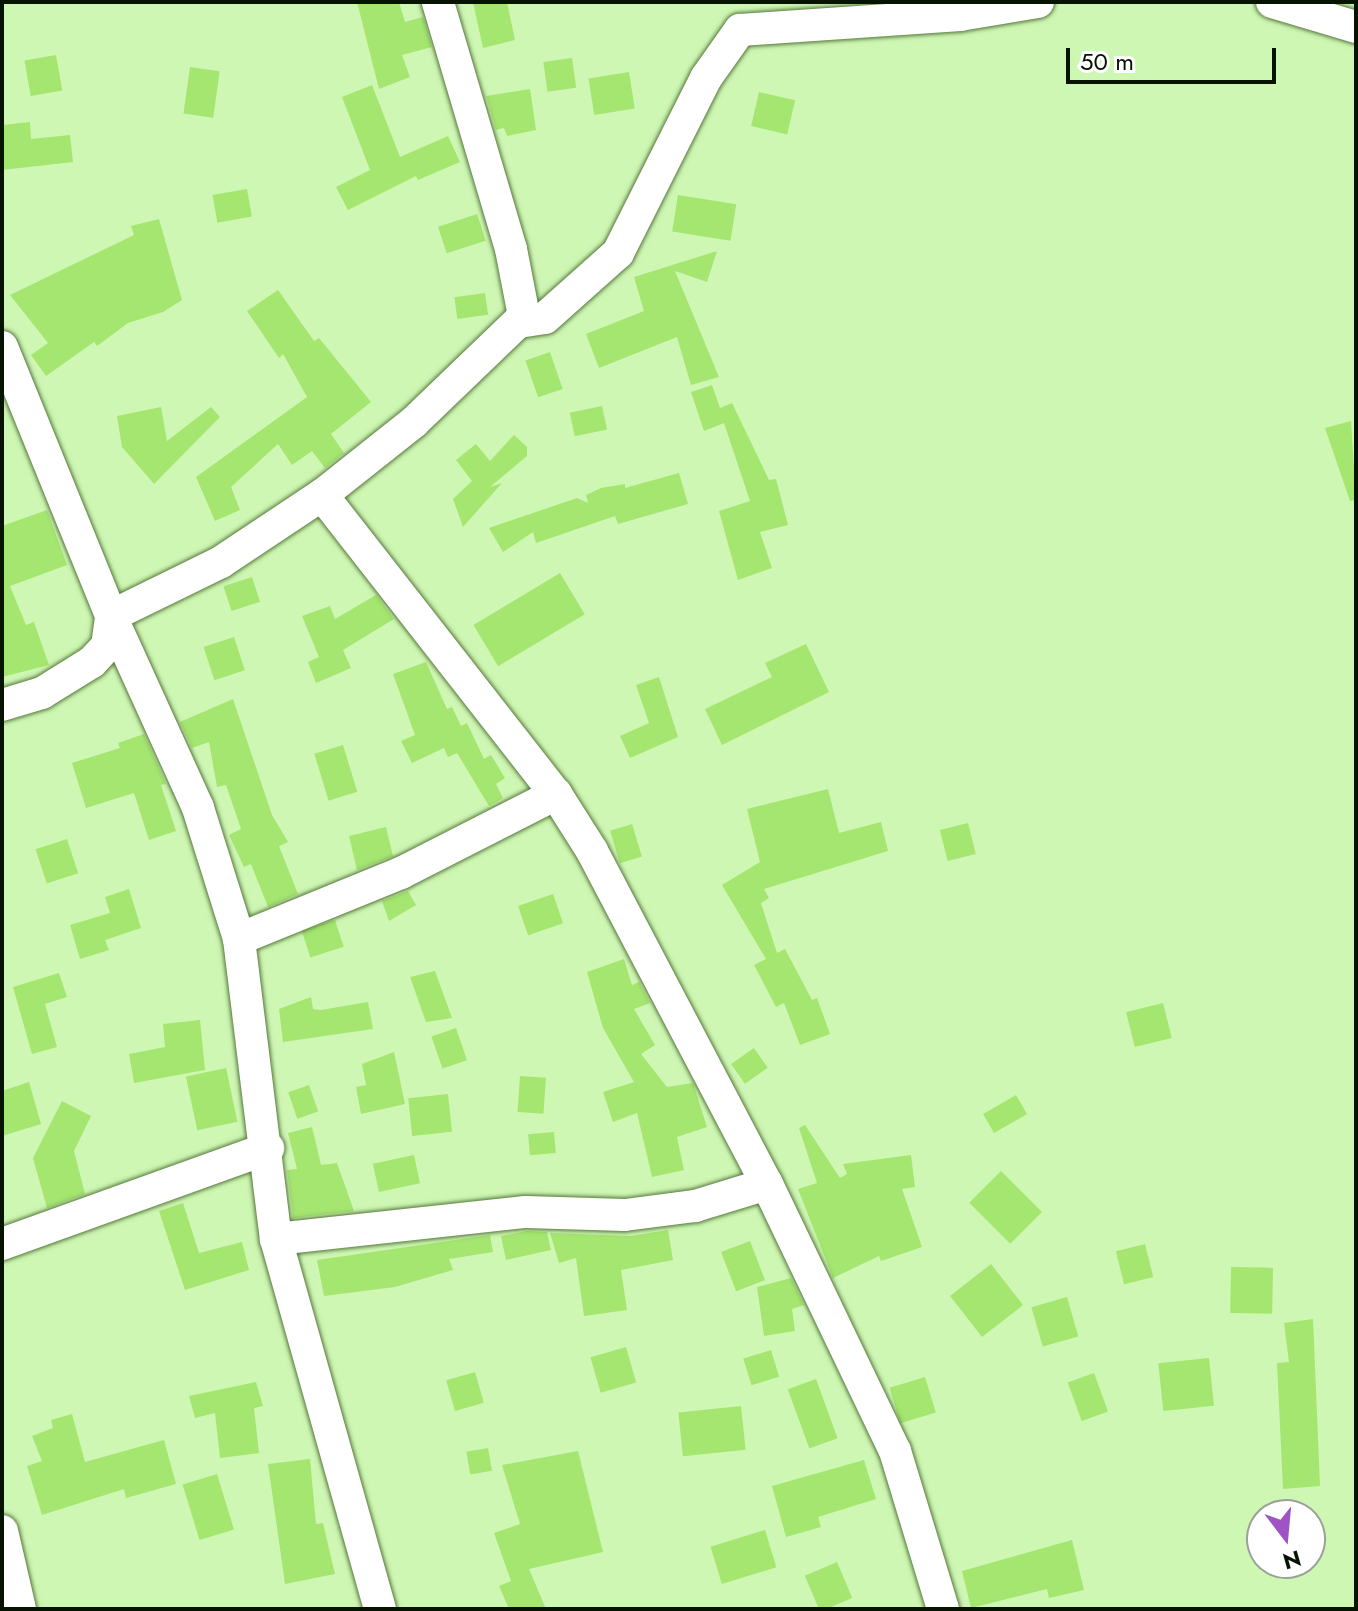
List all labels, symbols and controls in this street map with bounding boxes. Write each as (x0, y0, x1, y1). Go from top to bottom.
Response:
scale bar (1070, 32, 1280, 82)
text: 50 m (1080, 44, 1134, 79)
north arrow (1246, 1499, 1326, 1579)
text: N (1279, 1542, 1305, 1578)

